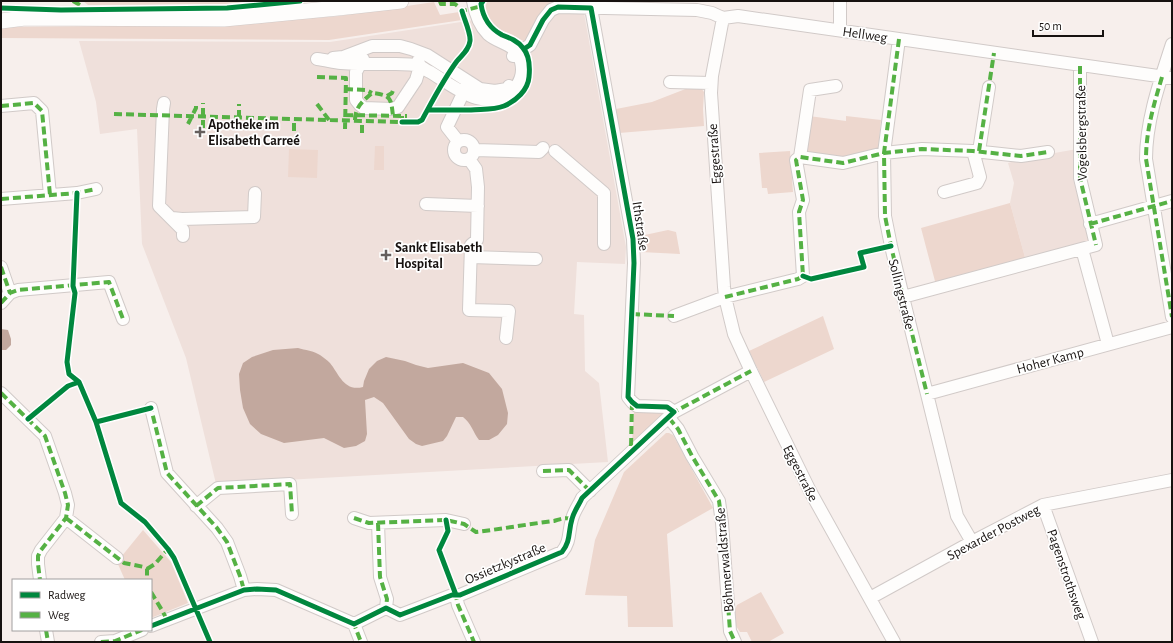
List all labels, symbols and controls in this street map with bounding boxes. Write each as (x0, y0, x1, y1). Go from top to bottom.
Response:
scale bar (1033, 12, 1103, 38)
text: 50 m (1039, 20, 1062, 32)
street label: Hellweg (842, 25, 888, 45)
street label: Vogelsbergstraße (1074, 85, 1090, 181)
place label: Apotheke im Elisabeth Carreé (208, 118, 300, 148)
street label: Eggestraße (706, 123, 724, 185)
marker: Apotheke im Elisabeth Carreé (195, 127, 205, 137)
street label: Ithstraße (630, 200, 650, 252)
place label: Sankt Elisabeth Hospital (395, 241, 482, 271)
marker: Sankt Elisabeth Hospital (380, 249, 392, 261)
street label: Sollingstraße (885, 257, 917, 331)
street label: Hoher Kamp (1015, 345, 1085, 377)
street label: Eggestraße (780, 443, 820, 504)
street label: Spexarder Postweg (945, 502, 1042, 563)
street label: Böhmerwaldstraße (713, 507, 737, 613)
street label: Pagenstrothsweg (1044, 528, 1088, 621)
street label: Ossietzkystraße (463, 541, 548, 587)
legend (12, 579, 152, 631)
text: Radweg (48, 589, 85, 601)
text: Weg (48, 609, 70, 621)

